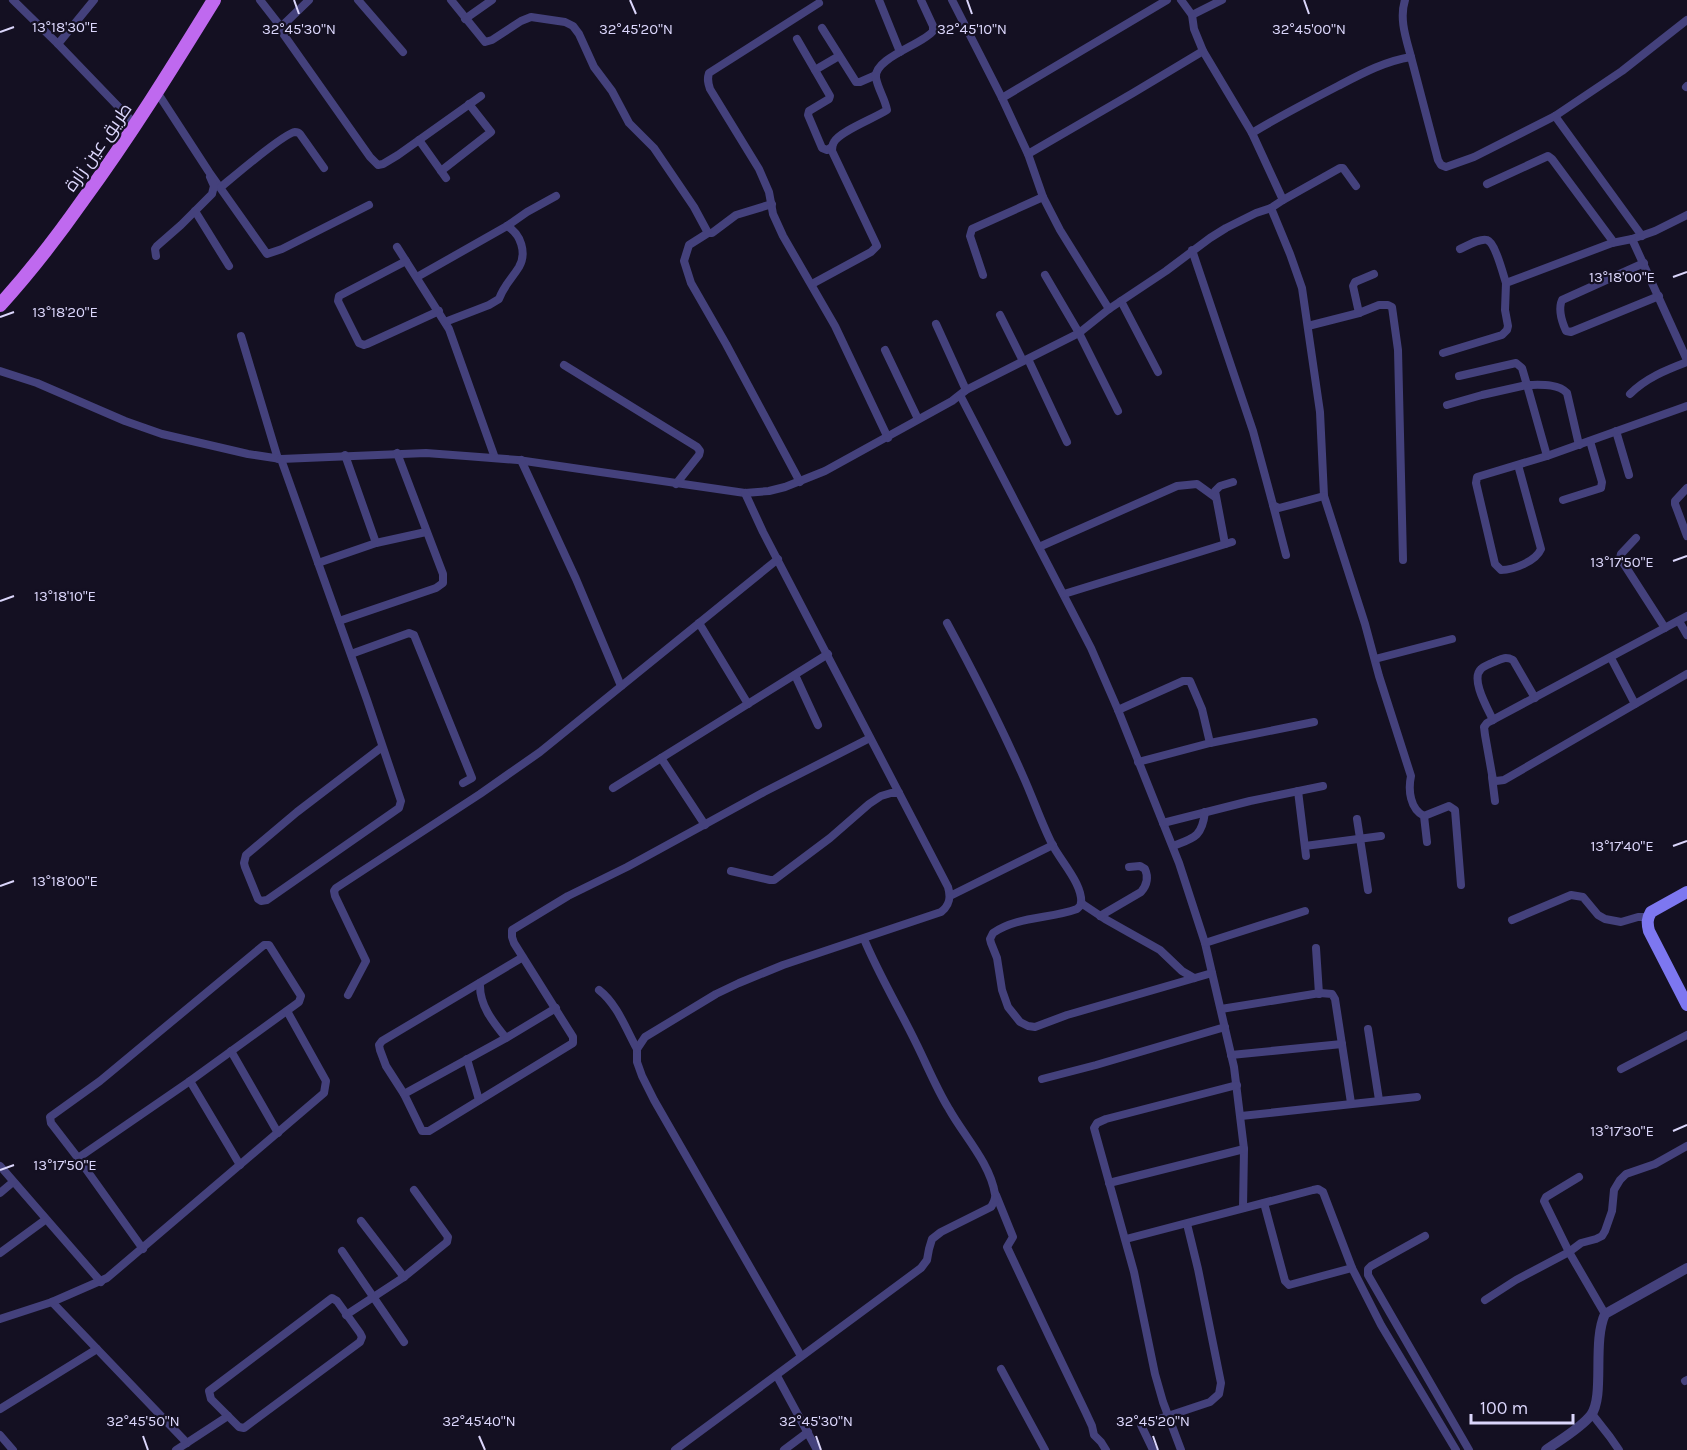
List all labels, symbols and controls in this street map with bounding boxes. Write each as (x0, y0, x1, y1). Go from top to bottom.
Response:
text: 13°18'30"E (32, 18, 98, 36)
text: 32°45'30"N (262, 20, 336, 38)
text: 32°45'20"N (599, 20, 673, 38)
text: 32°45'10"N (937, 20, 1007, 38)
text: 32°45'00"N (1272, 20, 1346, 38)
street label: طريق عين زارة (59, 98, 137, 196)
text: 13°18'00"E (1589, 268, 1655, 286)
text: 13°18'20"E (32, 303, 98, 321)
text: 13°17'50"E (1590, 553, 1654, 571)
text: 13°18'10"E (34, 587, 96, 605)
text: 13°17'40"E (1590, 837, 1654, 855)
text: 13°18'00"E (32, 872, 98, 890)
text: 13°17'30"E (1590, 1122, 1654, 1140)
text: 13°17'50"E (33, 1156, 97, 1174)
scale bar (1471, 1387, 1573, 1425)
text: 100 m (1480, 1397, 1528, 1419)
text: 32°45'50"N (106, 1412, 180, 1430)
text: 32°45'40"N (442, 1412, 516, 1430)
text: 32°45'30"N (779, 1412, 853, 1430)
text: 32°45'20"N (1116, 1412, 1190, 1430)

